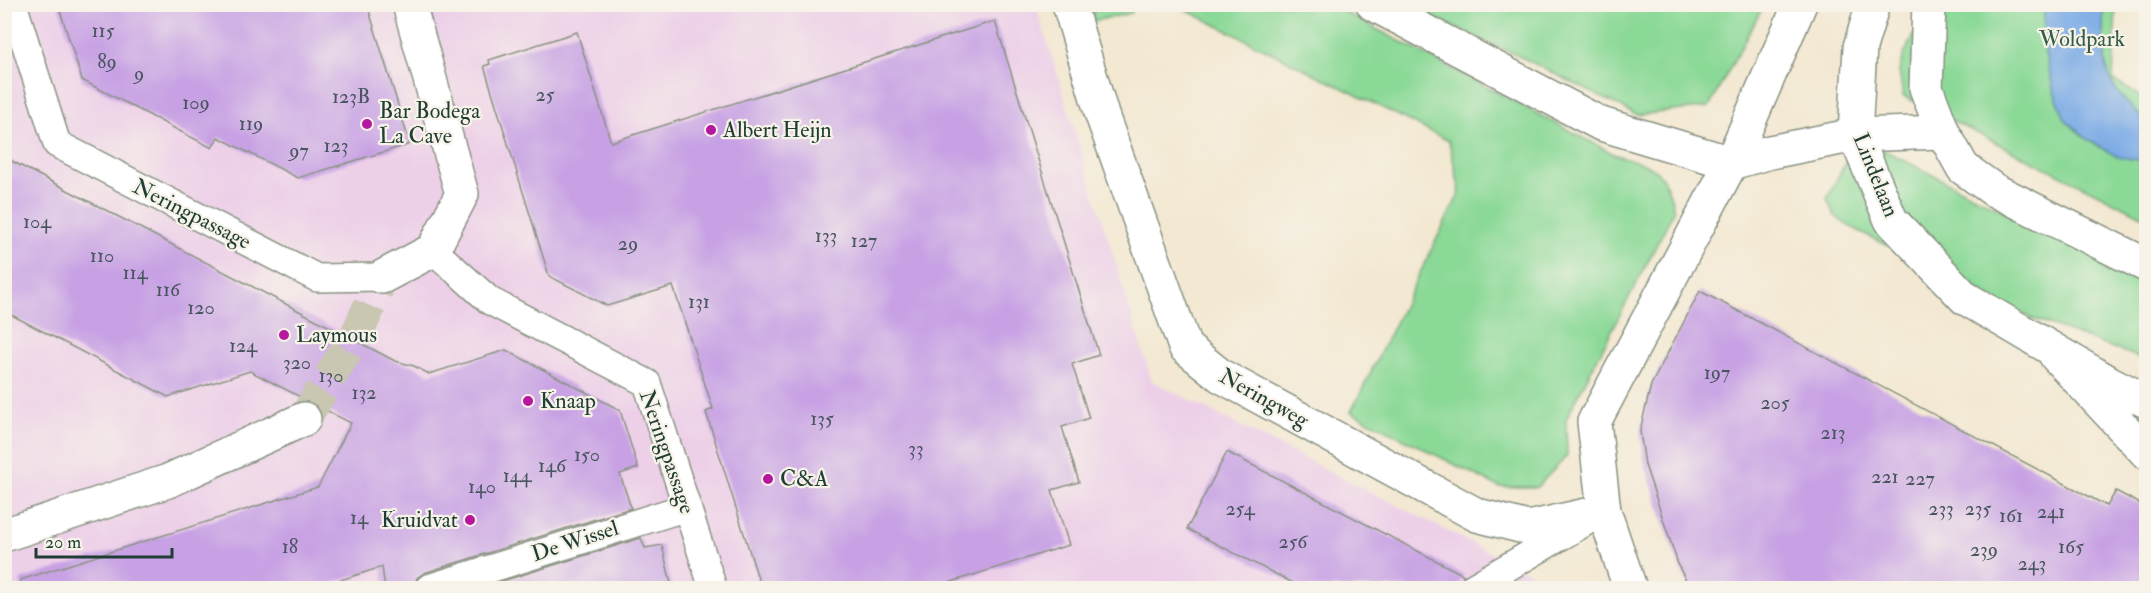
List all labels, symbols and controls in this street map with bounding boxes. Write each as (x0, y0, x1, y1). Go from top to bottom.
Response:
house number: 115 (91, 18, 115, 43)
park label: Woldpark (2038, 25, 2126, 54)
house number: 89 (97, 49, 117, 74)
house number: 9 (132, 61, 144, 86)
house number: 25 (536, 82, 555, 107)
house number: 123B (332, 84, 370, 109)
house number: 109 (182, 90, 210, 115)
place label: Bar Bodega La Cave (379, 97, 481, 150)
house number: 119 (239, 111, 263, 136)
place label: Albert Heijn (722, 116, 832, 144)
marker: Bar Bodega La Cave (360, 117, 374, 131)
marker: Albert Heijn (704, 123, 718, 137)
street label: Lindelaan (1847, 129, 1905, 221)
house number: 123 (324, 133, 348, 158)
house number: 97 (287, 138, 309, 163)
street label: Neringpassage (128, 172, 256, 257)
house number: 104 (23, 209, 52, 234)
house number: 133 (815, 223, 837, 248)
house number: 127 (851, 228, 877, 253)
house number: 29 (618, 231, 638, 256)
house number: 110 (90, 243, 114, 268)
house number: 114 (122, 260, 149, 285)
house number: 116 (156, 277, 181, 302)
house number: 131 (688, 289, 710, 314)
house number: 120 (187, 295, 215, 320)
place label: Laymous (296, 321, 377, 349)
marker: Laymous (277, 328, 291, 342)
house number: 124 (229, 333, 258, 358)
house number: 320 (283, 350, 311, 375)
house number: 197 (1704, 360, 1730, 385)
street label: Neringweg (1214, 362, 1315, 435)
house number: 130 (318, 363, 344, 388)
house number: 132 (352, 380, 376, 405)
street label: Neringpassage (632, 386, 701, 518)
place label: Knaap (540, 387, 596, 416)
house number: 205 (1760, 390, 1790, 415)
marker: Knaap (521, 394, 535, 408)
house number: 135 (810, 406, 834, 431)
house number: 213 (1821, 420, 1845, 445)
house number: 33 (908, 436, 924, 461)
house number: 150 (574, 442, 600, 467)
house number: 146 (538, 453, 567, 478)
house number: 144 (503, 463, 533, 488)
house number: 221 (1871, 464, 1899, 489)
place label: C&A (780, 465, 829, 493)
house number: 227 (1905, 466, 1935, 491)
marker: C&A (761, 472, 775, 486)
house number: 140 (468, 474, 496, 499)
house number: 254 (1225, 496, 1256, 521)
house number: 233 (1928, 496, 1954, 521)
house number: 235 (1965, 496, 1992, 521)
house number: 241 (2037, 499, 2065, 524)
house number: 161 (1999, 503, 2023, 528)
house number: 14 (350, 505, 369, 530)
place label: Kruidvat (381, 506, 458, 534)
marker: Kruidvat (463, 513, 477, 527)
street label: De Wissel (528, 514, 622, 568)
scale bar (36, 521, 172, 559)
house number: 256 (1279, 529, 1308, 554)
text: 20 m (45, 531, 81, 554)
house number: 18 (282, 534, 298, 559)
house number: 165 (2058, 534, 2084, 559)
house number: 239 (1970, 537, 1998, 562)
house number: 243 (2018, 551, 2046, 576)

